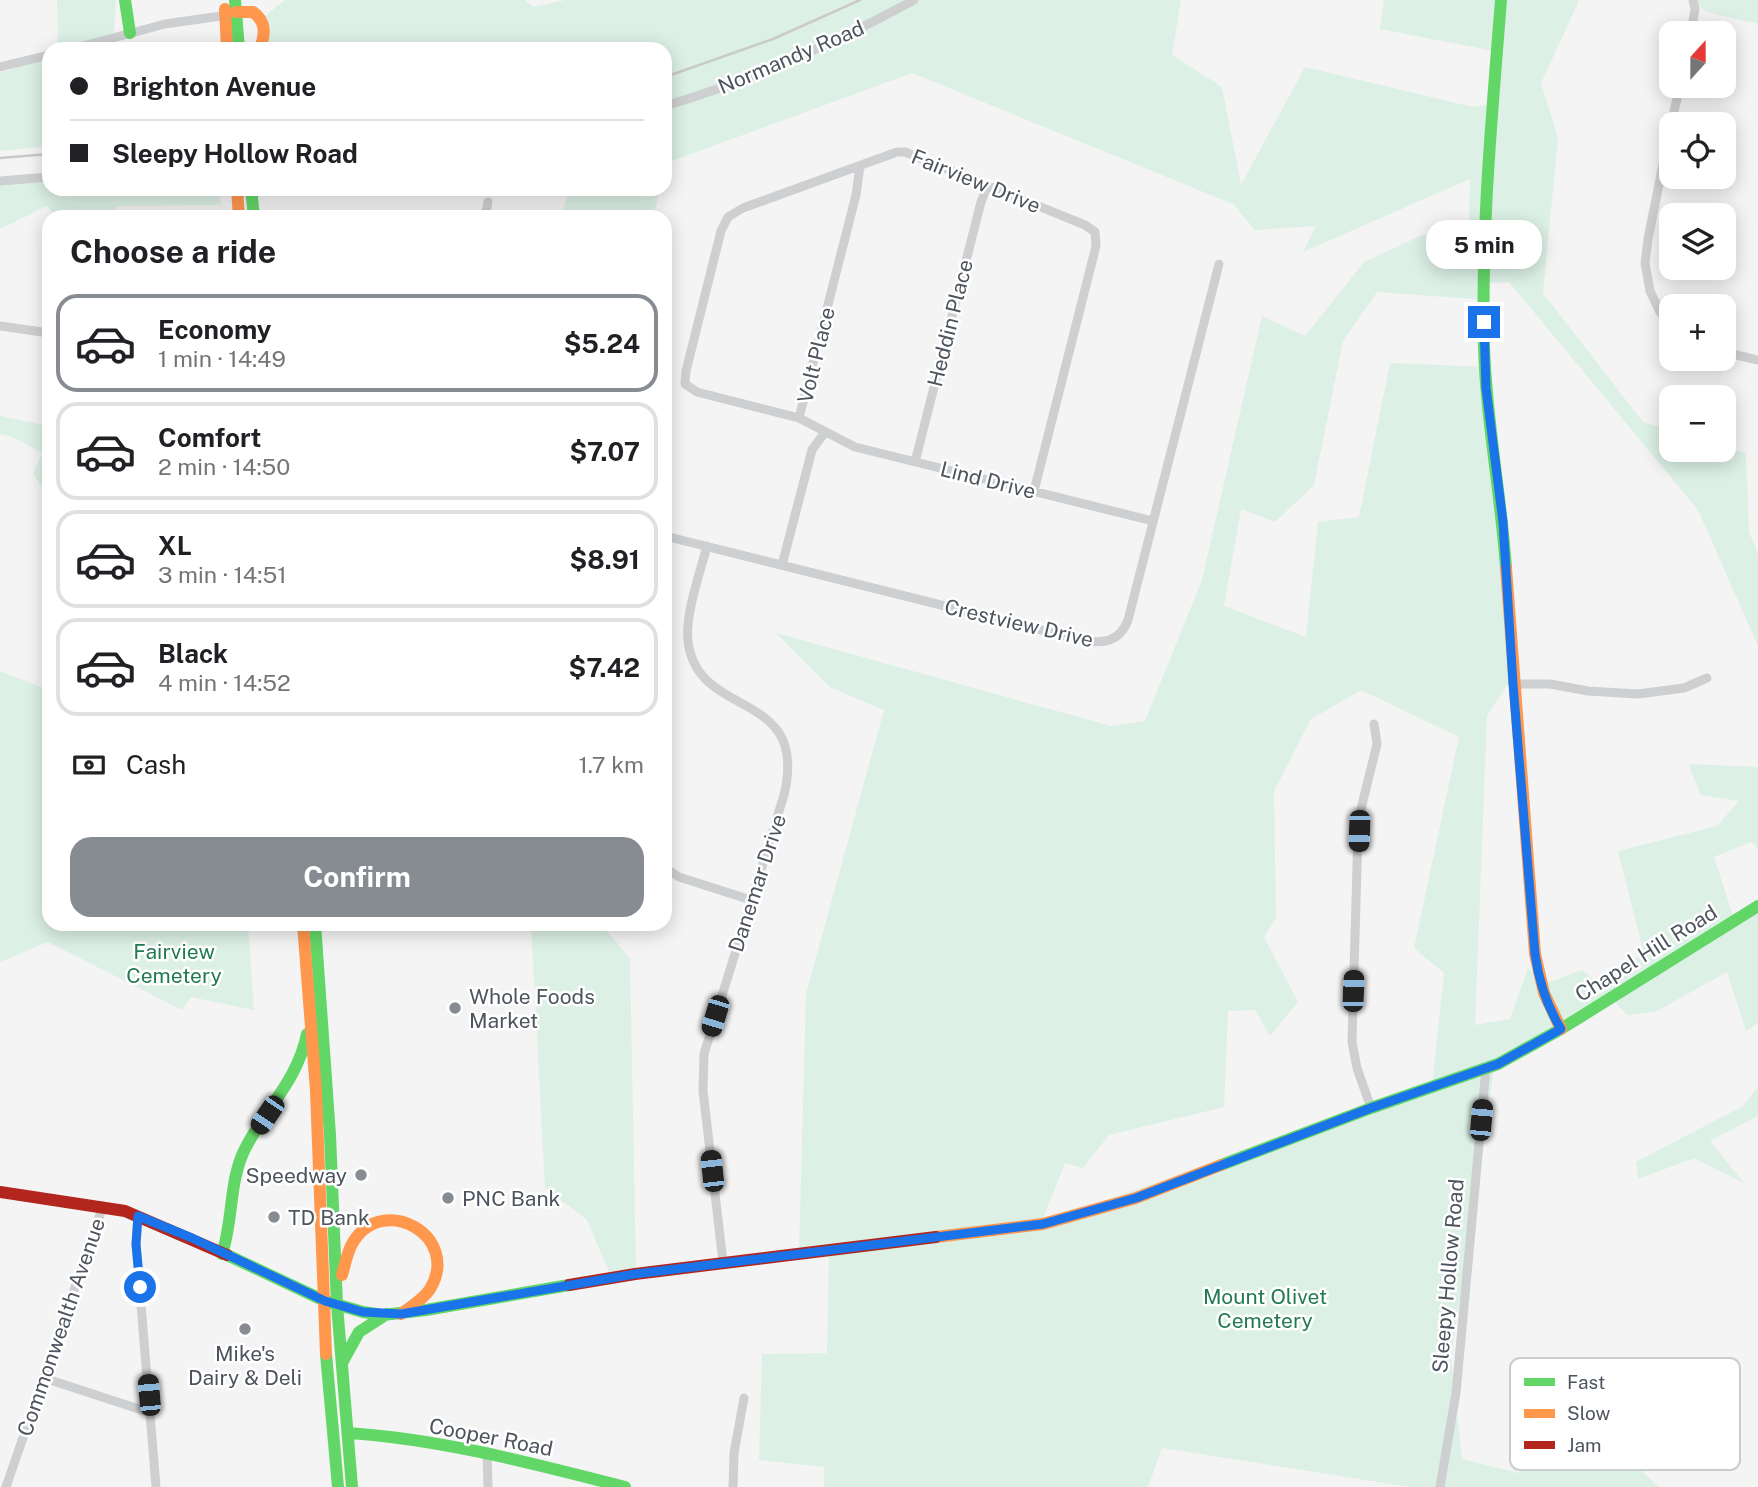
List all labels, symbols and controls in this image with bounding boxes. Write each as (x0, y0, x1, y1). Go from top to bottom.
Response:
street label: Normandy Road (714, 15, 868, 99)
north arrow (1659, 21, 1736, 98)
map controls (1659, 21, 1736, 462)
text: Brighton Avenue (112, 71, 316, 102)
button: locate (1659, 112, 1736, 189)
text: Sleepy Hollow Road (112, 138, 358, 169)
street label: Fairview Drive (908, 144, 1044, 218)
button: layers (1659, 203, 1736, 280)
callout: 5 min (1426, 220, 1542, 270)
text: 5 min (1453, 231, 1515, 258)
text: Choose a ride (70, 233, 276, 270)
street label: Heddin Place (922, 257, 978, 389)
button: + (1659, 294, 1736, 371)
street label: Volt Place (792, 304, 840, 406)
route end (1468, 306, 1500, 338)
icon: car (74, 312, 137, 375)
text: Economy (158, 314, 271, 345)
text: $5.24 (564, 328, 640, 359)
text: 1 min · 14:49 (158, 345, 286, 372)
button: − (1659, 385, 1736, 462)
icon: car (74, 420, 137, 483)
text: Comfort (158, 422, 261, 453)
text: $7.07 (569, 436, 640, 467)
text: 2 min · 14:50 (158, 453, 290, 480)
street label: Lind Drive (938, 456, 1038, 504)
icon: car (74, 528, 137, 591)
text: XL (158, 530, 192, 561)
text: $8.91 (570, 544, 640, 575)
text: 3 min · 14:51 (158, 561, 287, 588)
street label: Crestview Drive (942, 594, 1096, 652)
icon: car (74, 636, 137, 699)
text: Black (158, 638, 228, 669)
text: $7.42 (568, 652, 640, 683)
text: 4 min · 14:52 (158, 669, 291, 696)
icon: cash (70, 746, 108, 784)
text: Cash (126, 749, 186, 780)
text: 1.7 km (578, 751, 644, 778)
car (1348, 810, 1371, 852)
street label: Danemar Drive (723, 811, 791, 955)
button: Confirm (70, 837, 644, 917)
street label: Chapel Hill Road (1570, 899, 1722, 1007)
park label: Fairview Cemetery (126, 939, 222, 988)
car (1342, 970, 1365, 1012)
place label: Whole Foods Market (469, 984, 595, 1033)
car (699, 993, 732, 1039)
marker: Whole Foods Market (447, 1000, 463, 1016)
car (247, 1092, 288, 1138)
car (1469, 1098, 1494, 1142)
car (700, 1149, 725, 1193)
place label: Speedway (245, 1163, 347, 1188)
marker: Speedway (353, 1167, 369, 1183)
street label: Sleepy Hollow Road (1427, 1178, 1469, 1374)
place label: PNC Bank (462, 1186, 561, 1211)
marker: PNC Bank (440, 1190, 456, 1206)
place label: TD Bank (288, 1205, 370, 1230)
marker: TD Bank (266, 1209, 282, 1225)
street label: Commonwealth Avenue (12, 1215, 110, 1439)
route start (124, 1271, 156, 1303)
park label: Mount Olivet Cemetery (1203, 1284, 1327, 1333)
marker: Mike's Dairy & Deli (237, 1321, 253, 1337)
place label: Mike's Dairy & Deli (188, 1341, 302, 1390)
legend (1510, 1358, 1740, 1470)
text: Fast (1567, 1371, 1605, 1393)
car (137, 1373, 162, 1417)
text: Slow (1567, 1402, 1611, 1424)
street label: Cooper Road (427, 1413, 555, 1461)
text: Jam (1567, 1434, 1601, 1456)

